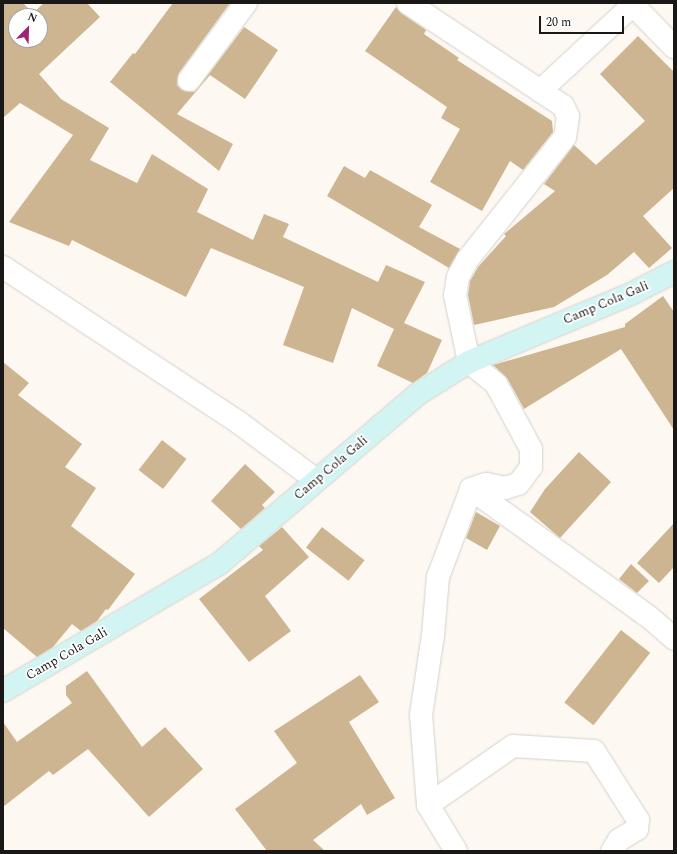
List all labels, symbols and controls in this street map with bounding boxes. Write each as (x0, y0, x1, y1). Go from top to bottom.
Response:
north arrow (8, 8, 48, 48)
text: N (25, 8, 40, 27)
scale bar (541, 8, 626, 34)
text: 20 m (546, 13, 571, 32)
street label: Camp Cola Gali (561, 278, 651, 328)
street label: Camp Cola Gali (291, 433, 371, 503)
street label: Camp Cola Gali (23, 624, 111, 684)

